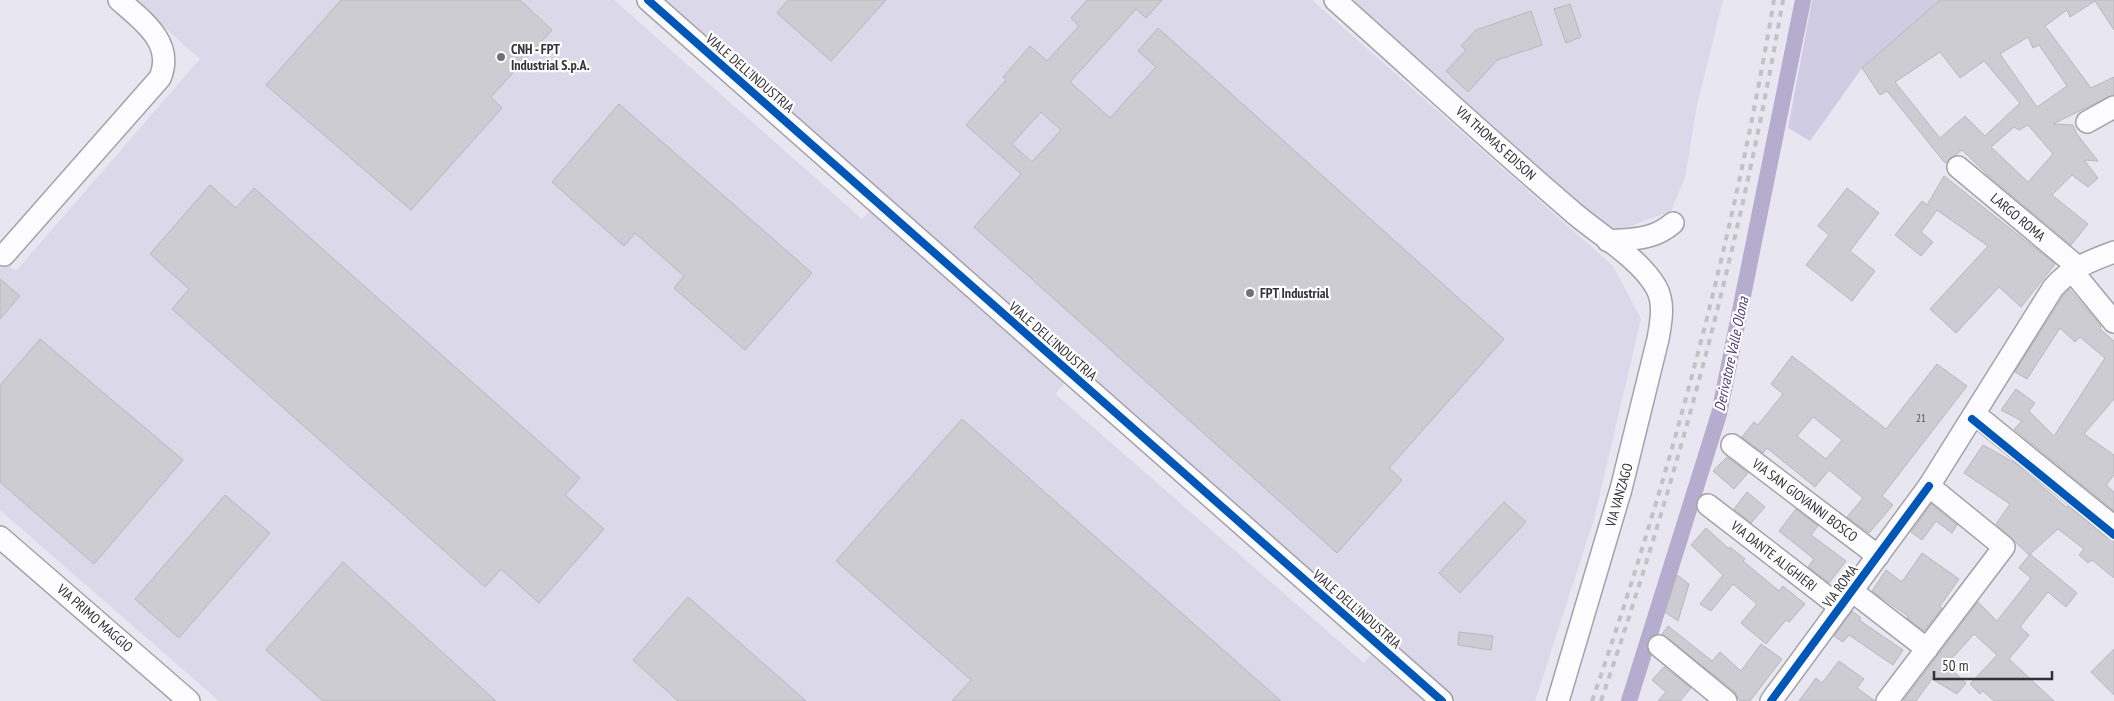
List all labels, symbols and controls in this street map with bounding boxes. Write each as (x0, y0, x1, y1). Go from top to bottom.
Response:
street label: VIALE DELL'INDUSTRIA (701, 29, 798, 117)
place label: CNH - FPT Industrial S.p.A. (511, 40, 590, 74)
marker: CNH - FPT Industrial S.p.A. (495, 51, 507, 63)
street label: VIA THOMAS EDISON (1451, 101, 1540, 184)
street label: LARGO ROMA (1987, 189, 2049, 245)
place label: FPT Industrial (1260, 284, 1330, 302)
marker: FPT Industrial (1244, 287, 1256, 299)
water label: Derivatore Valle Olona (1710, 294, 1753, 413)
street label: VIALE DELL'INDUSTRIA (1004, 297, 1101, 385)
house number: 21 (1916, 411, 1926, 425)
street label: VIA SAN GIOVANNI BOSCO (1748, 454, 1862, 546)
street label: VIA VANZAGO (1601, 461, 1637, 530)
street label: VIA DANTE ALIGHIERI (1727, 516, 1821, 595)
street label: VIA ROMA (1818, 561, 1862, 612)
street label: VIALE DELL'INDUSTRIA (1308, 565, 1405, 653)
street label: VIA PRIMO MAGGIO (53, 579, 137, 656)
scale bar (1934, 648, 2052, 680)
text: 50 m (1942, 656, 1968, 675)

